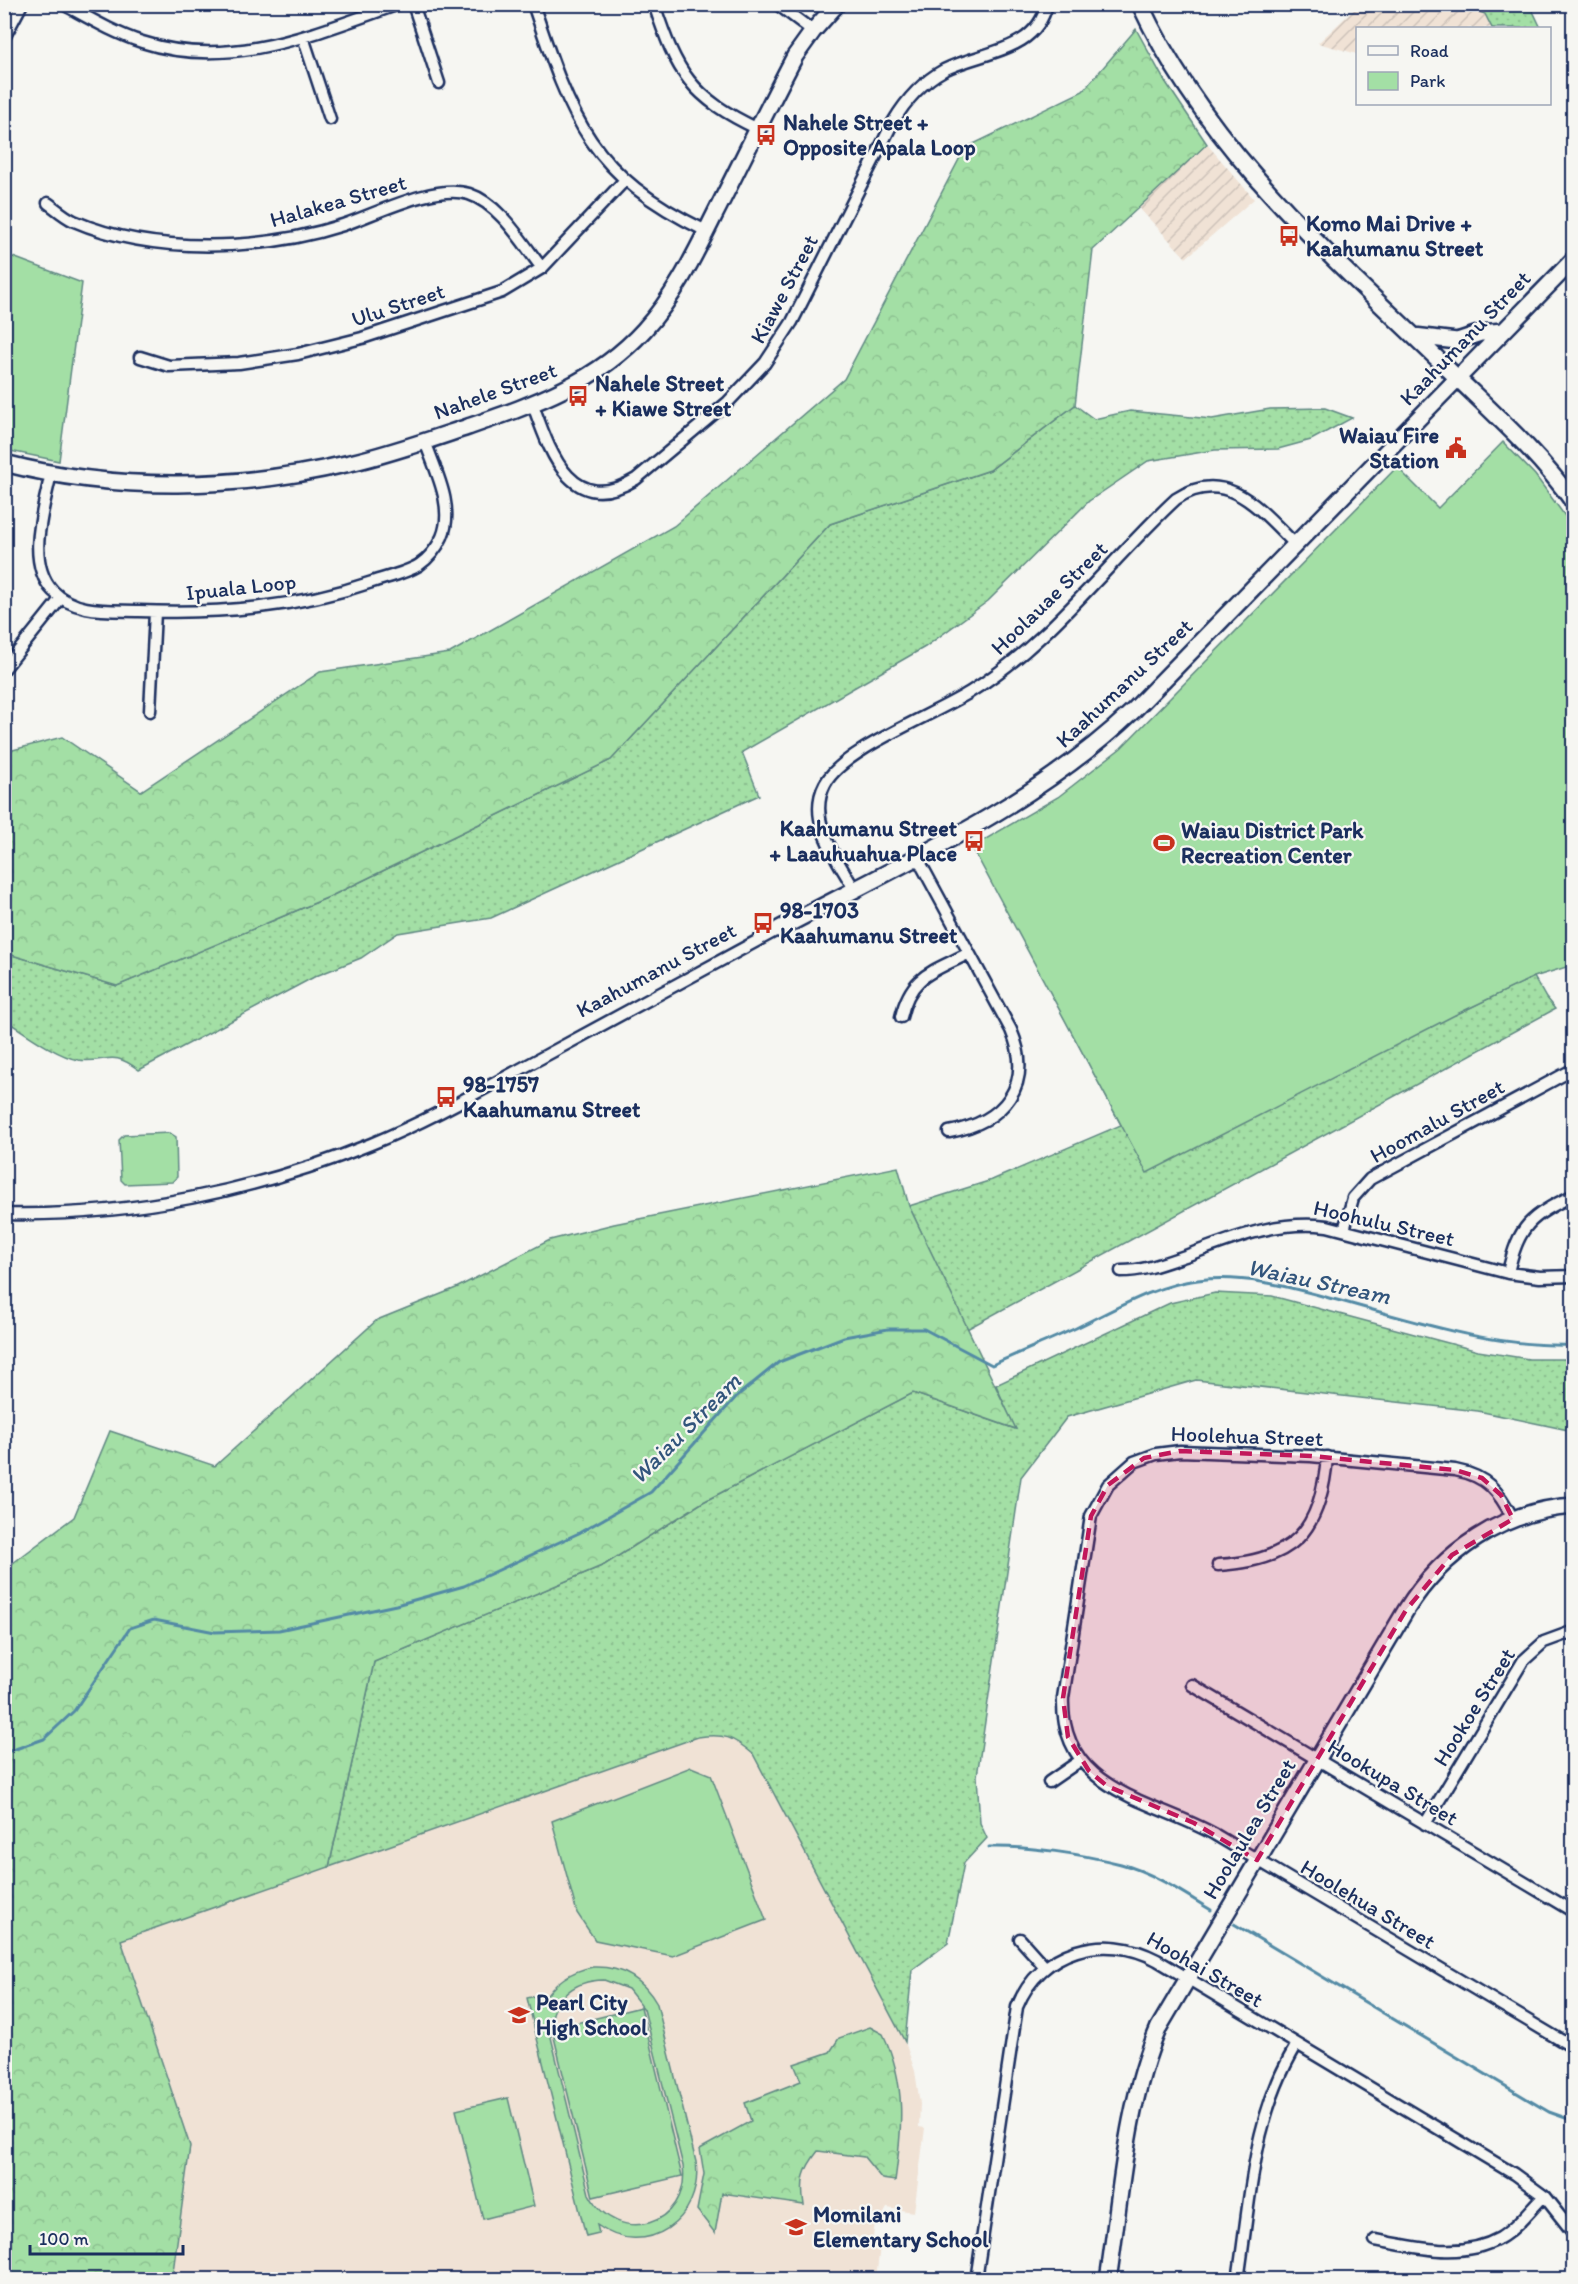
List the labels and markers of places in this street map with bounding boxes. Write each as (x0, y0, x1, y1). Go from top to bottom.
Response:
place label: Nahele Street + Opposite Apala Loop (783, 109, 976, 161)
bus stop icon: Nahele Street + Opposite Apala Loop (754, 123, 778, 147)
place label: Komo Mai Drive + Kaahumanu Street (1306, 210, 1484, 262)
bus stop icon: Komo Mai Drive + Kaahumanu Street (1277, 224, 1301, 248)
place label: Nahele Street + Kiawe Street (595, 370, 732, 422)
bus stop icon: Nahele Street + Kiawe Street (566, 384, 590, 408)
place label: Waiau Fire Station (1339, 422, 1440, 474)
public building icon: Waiau Fire Station (1444, 436, 1468, 460)
place label: Kaahumanu Street + Laauhuahua Place (769, 815, 958, 867)
place label: Waiau District Park Recreation Center (1181, 817, 1364, 869)
bus stop icon: Kaahumanu Street + Laauhuahua Place (962, 829, 986, 853)
sports icon: Waiau District Park Recreation Center (1152, 831, 1176, 855)
place label: 98-1703 Kaahumanu Street (780, 897, 958, 949)
bus stop icon: 98-1703 Kaahumanu Street (751, 911, 775, 935)
place label: 98-1757 Kaahumanu Street (463, 1071, 641, 1123)
bus stop icon: 98-1757 Kaahumanu Street (434, 1085, 458, 1109)
place label: Pearl City High School (536, 1989, 648, 2041)
school or university icon: Pearl City High School (507, 2003, 531, 2027)
place label: Momilani Elementary School (813, 2201, 989, 2253)
school or university icon: Momilani Elementary School (784, 2215, 808, 2239)

